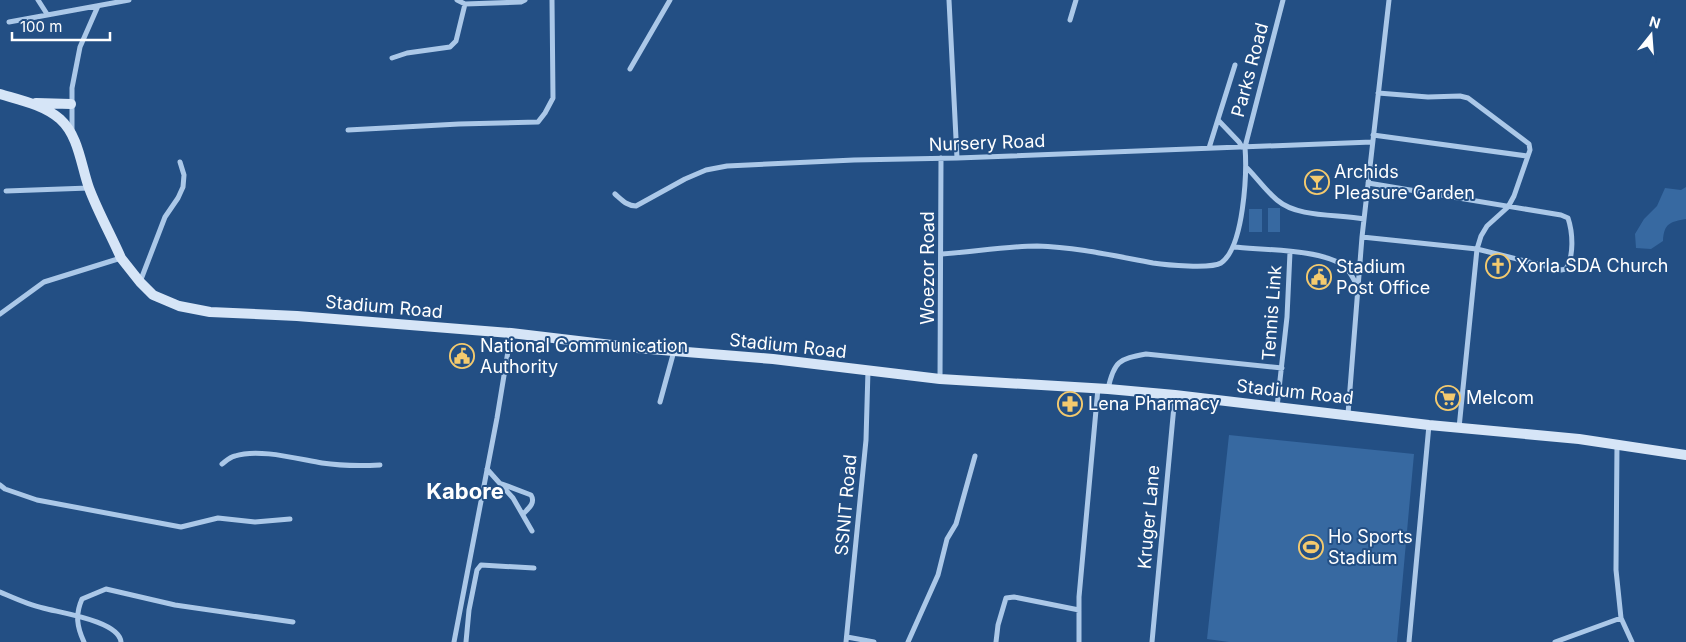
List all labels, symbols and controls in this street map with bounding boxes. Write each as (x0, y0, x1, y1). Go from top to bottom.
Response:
scale bar (12, 10, 110, 42)
north arrow (1626, 10, 1676, 60)
text: N (1647, 12, 1663, 32)
text: 100 m (20, 17, 62, 36)
street label: Parks Road (1227, 21, 1272, 119)
street label: Nursery Road (928, 130, 1046, 155)
place label: Archids Pleasure Garden (1334, 161, 1475, 203)
bar icon: Archids Pleasure Garden (1304, 169, 1330, 195)
street label: Woezor Road (917, 211, 938, 325)
church icon: Xorla SDA Church (1485, 253, 1511, 279)
place label: Xorla SDA Church (1516, 255, 1668, 276)
place label: Stadium Post Office (1336, 256, 1430, 298)
street label: Tennis Link (1258, 264, 1285, 362)
public building icon: Stadium Post Office (1306, 264, 1332, 290)
street label: Stadium Road (324, 291, 444, 322)
street label: Stadium Road (728, 329, 848, 362)
place label: National Communication Authority (480, 335, 688, 377)
public building icon: National Communication Authority (449, 343, 475, 369)
street label: Stadium Road (1235, 375, 1355, 408)
supermarket icon: Melcom (1435, 385, 1461, 411)
place label: Melcom (1466, 387, 1534, 408)
pharmacy icon: Lena Pharmacy (1057, 391, 1083, 417)
place label: Lena Pharmacy (1088, 393, 1220, 414)
street label: SSNIT Road (831, 453, 860, 556)
street label: Kruger Lane (1133, 464, 1164, 570)
district label: Kabore (426, 478, 504, 504)
place label: Ho Sports Stadium (1328, 526, 1413, 568)
sports icon: Ho Sports Stadium (1298, 534, 1324, 560)

